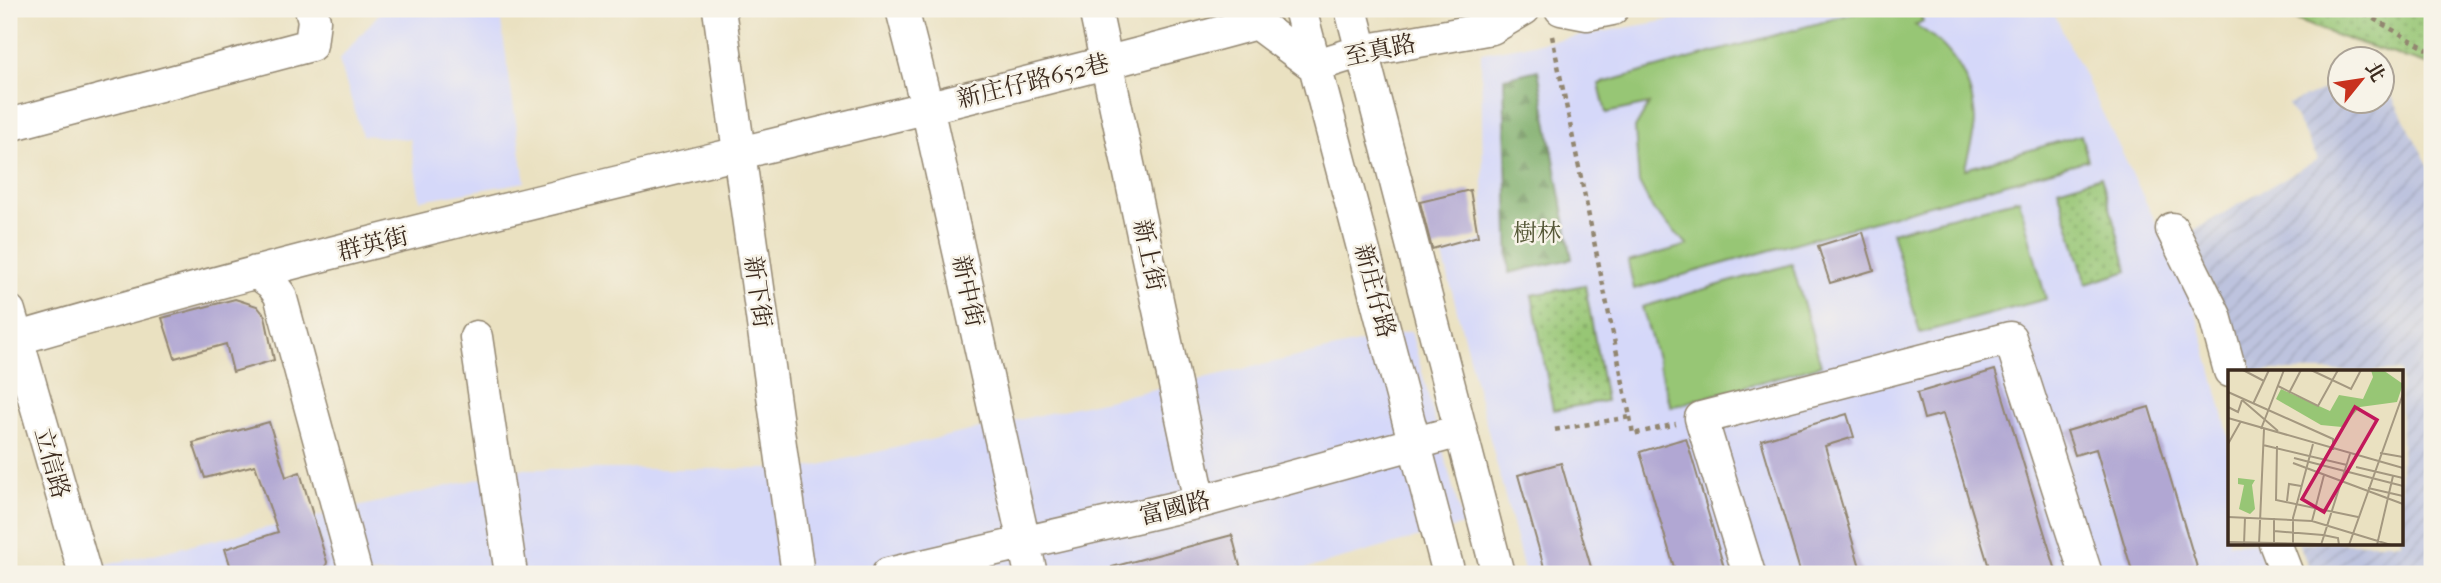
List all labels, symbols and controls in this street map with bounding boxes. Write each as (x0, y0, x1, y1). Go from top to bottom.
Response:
street label: 至真路 (1342, 29, 1418, 71)
north arrow (2326, 46, 2396, 116)
street label: 新庄仔路652巷 (954, 49, 1112, 113)
text: 北 (2361, 58, 2389, 86)
street label: 新上街 (1128, 217, 1170, 293)
park label: 樹林 (1513, 219, 1561, 247)
street label: 群英街 (335, 222, 411, 266)
street label: 新庄仔路 (1349, 241, 1401, 341)
street label: 新中街 (947, 253, 989, 329)
street label: 新下街 (739, 254, 777, 330)
inset map (2228, 370, 2402, 544)
street label: 立信路 (29, 425, 75, 501)
street label: 富國路 (1137, 486, 1213, 530)

